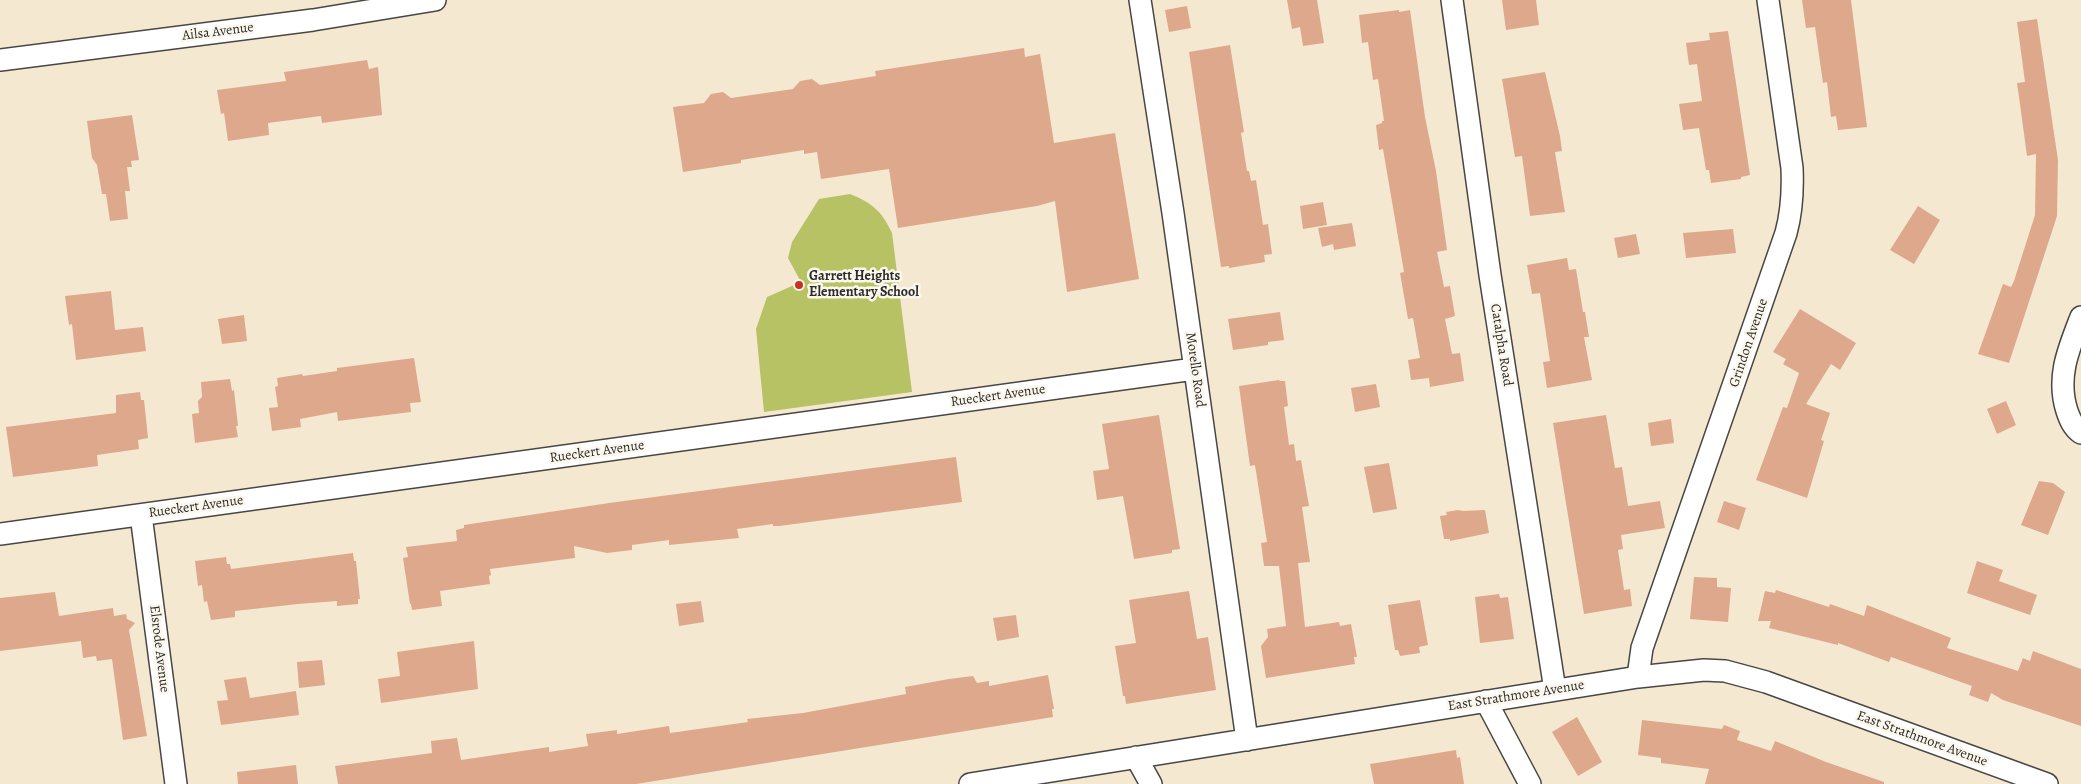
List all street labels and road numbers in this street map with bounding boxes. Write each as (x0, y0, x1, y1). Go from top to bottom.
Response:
street label: Ailsa Avenue (181, 19, 255, 45)
street label: Grindon Avenue (1726, 296, 1772, 390)
street label: Catalpha Road (1486, 303, 1516, 387)
street label: Morello Road (1181, 331, 1209, 409)
street label: Rueckert Avenue (950, 381, 1046, 411)
street label: Rueckert Avenue (549, 437, 645, 467)
street label: Rueckert Avenue (148, 492, 244, 522)
street label: Elsrode Avenue (145, 604, 173, 694)
street label: East Strathmore Avenue (1447, 677, 1585, 715)
street label: East Strathmore Avenue (1854, 708, 1990, 770)

